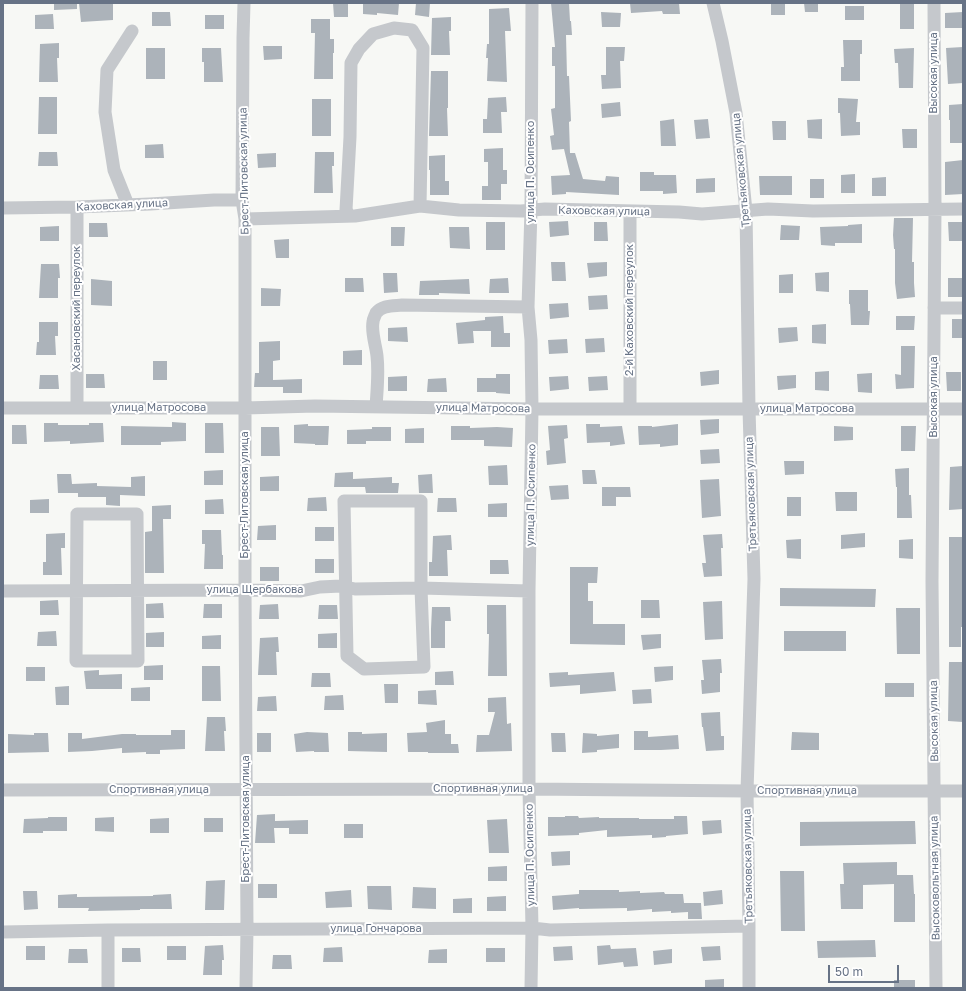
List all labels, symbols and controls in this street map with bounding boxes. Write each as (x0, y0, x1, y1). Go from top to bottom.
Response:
street label: Высокая улица (927, 32, 941, 114)
street label: Брест-Литовская улица (236, 107, 252, 235)
street label: Третьяковская улица (729, 112, 753, 228)
street label: улица П. Осипенко (524, 121, 538, 223)
street label: Каховская улица (76, 196, 168, 214)
street label: Каховская улица (558, 204, 650, 218)
street label: 2-й Каховский переулок (623, 244, 637, 376)
street label: Хасановский переулок (70, 246, 84, 370)
street label: Высокая улица (927, 356, 941, 438)
street label: улица Матросова (112, 401, 206, 415)
street label: улица Матросова (436, 401, 530, 415)
street label: улица Матросова (760, 402, 854, 416)
street label: Брест-Литовская улица (238, 431, 252, 559)
street label: Третьяковская улица (742, 436, 760, 552)
street label: улица П. Осипенко (524, 444, 538, 546)
street label: улица Щербакова (207, 583, 303, 597)
street label: Высокая улица (927, 680, 941, 762)
street label: Брест-Литовская улица (239, 755, 253, 883)
street label: Спортивная улица (433, 782, 533, 796)
street label: Спортивная улица (109, 783, 209, 797)
street label: Спортивная улица (757, 784, 857, 798)
street label: улица П. Осипенко (523, 804, 537, 906)
street label: Третьяковская улица (740, 808, 756, 924)
street label: Высоковольтная улица (927, 816, 943, 940)
street label: улица Гончарова (330, 922, 422, 936)
scale bar (830, 957, 901, 983)
text: 50 m (835, 964, 863, 979)

